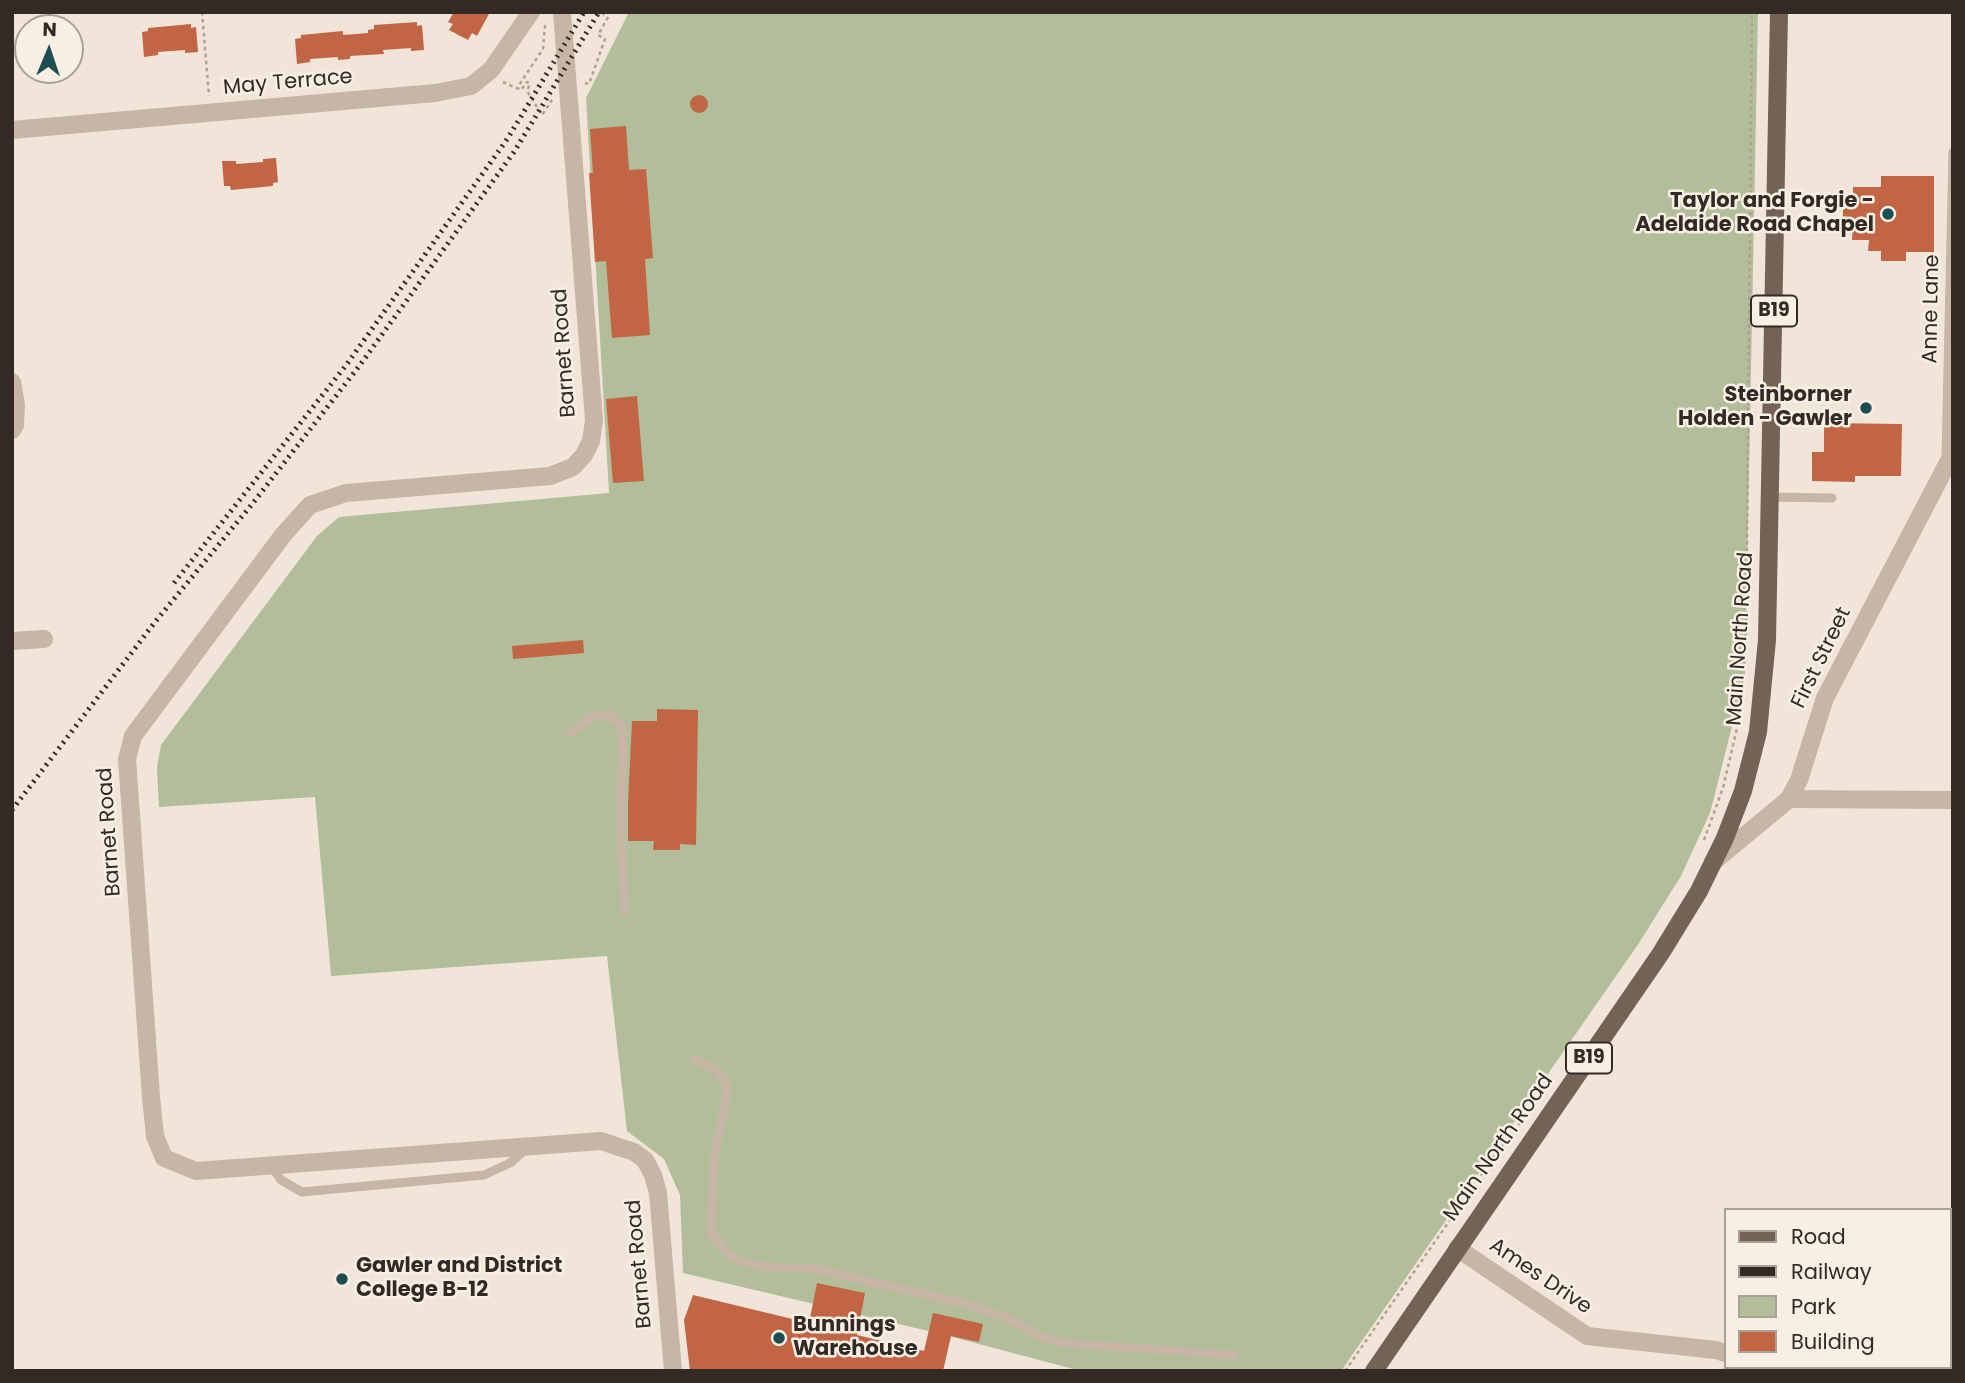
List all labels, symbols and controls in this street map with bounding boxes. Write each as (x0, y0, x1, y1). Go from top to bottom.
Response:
north arrow (14, 14, 84, 84)
text: N (42, 16, 57, 43)
street label: May Terrace (222, 65, 354, 101)
place label: Taylor and Forgie - Adelaide Road Chapel (1635, 189, 1874, 239)
marker: Taylor and Forgie - Adelaide Road Chapel (1880, 206, 1896, 222)
street label: Anne Lane (1918, 254, 1946, 364)
street label: Barnet Road (548, 288, 582, 418)
road number: B19 (1751, 296, 1797, 326)
place label: Steinborner Holden - Gawler (1678, 383, 1852, 433)
marker: Steinborner Holden - Gawler (1858, 400, 1874, 416)
street label: Main North Road (1722, 551, 1760, 727)
street label: First Street (1787, 603, 1857, 713)
street label: Barnet Road (93, 767, 127, 897)
road number: B19 (1566, 1042, 1612, 1074)
street label: Main North Road (1439, 1070, 1559, 1226)
street label: Barnet Road (622, 1199, 658, 1329)
legend (1724, 1208, 1951, 1369)
text: Road (1791, 1222, 1846, 1251)
street label: Ames Drive (1484, 1234, 1596, 1320)
place label: Gawler and District College B-12 (356, 1254, 562, 1304)
text: Railway (1791, 1257, 1872, 1286)
marker: Gawler and District College B-12 (334, 1271, 350, 1287)
text: Park (1791, 1292, 1836, 1321)
place label: Bunnings Warehouse (793, 1313, 918, 1363)
text: Building (1791, 1327, 1875, 1356)
marker: Bunnings Warehouse (771, 1330, 787, 1346)

